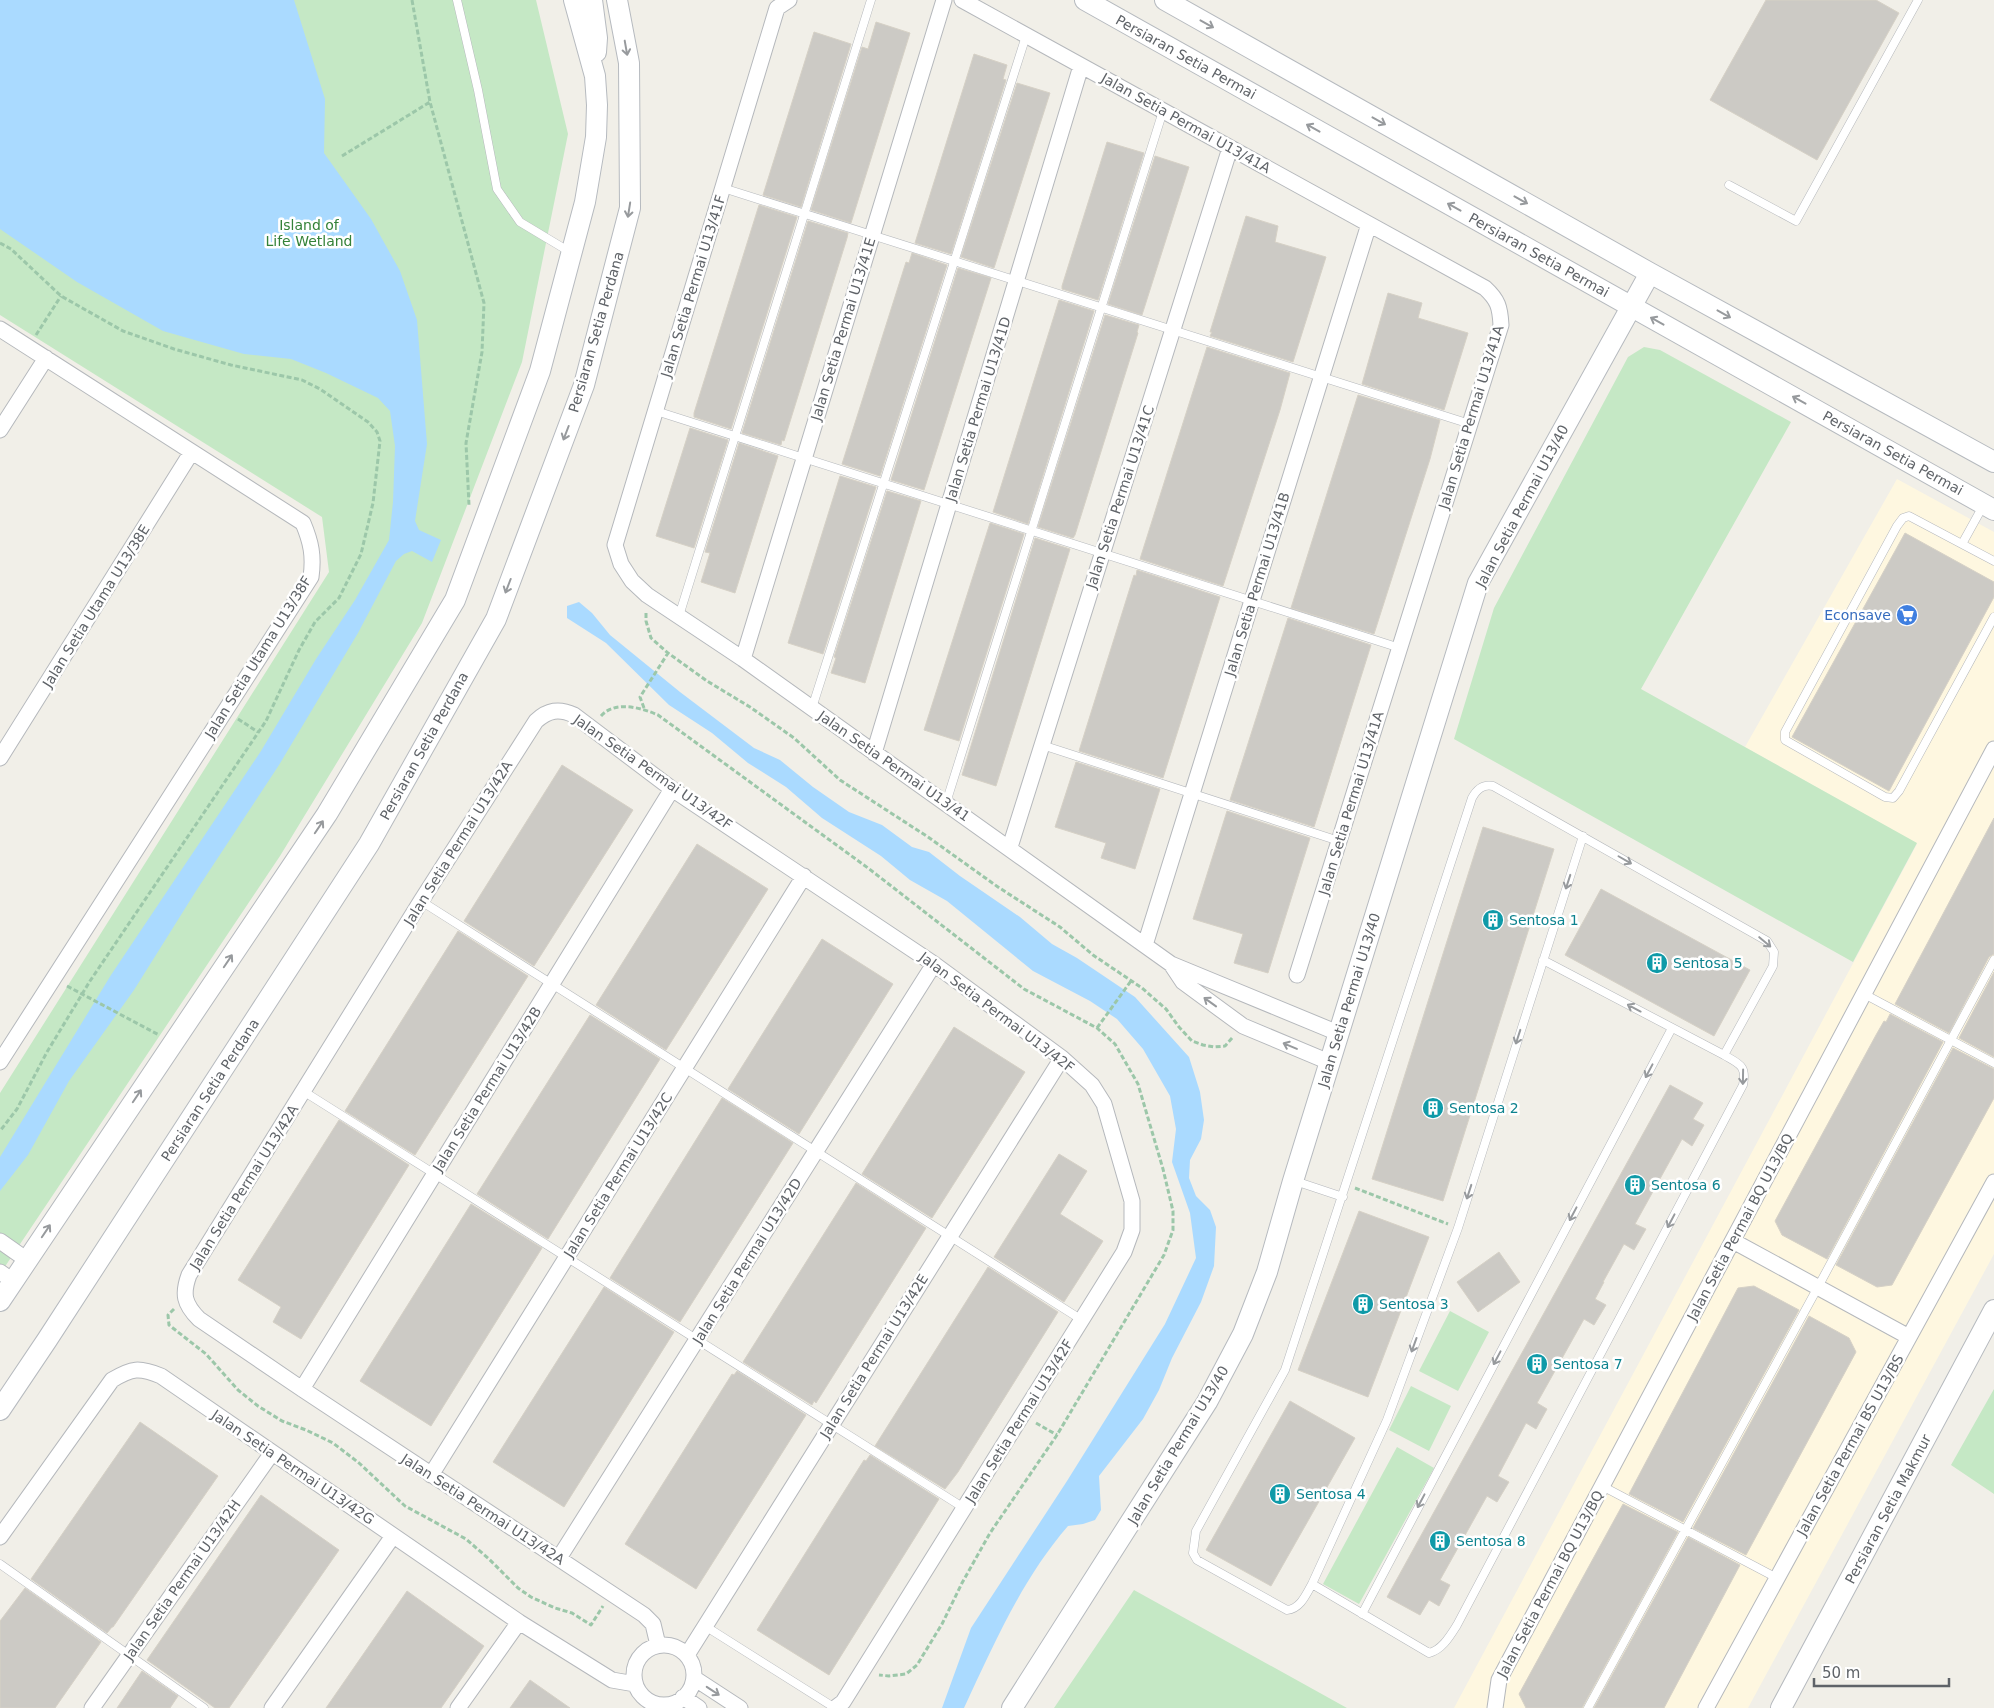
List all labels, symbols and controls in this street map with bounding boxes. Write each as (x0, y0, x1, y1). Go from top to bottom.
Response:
street label: Persiaran Setia Permai (1113, 12, 1259, 102)
one-way arrow (1199, 20, 1214, 29)
one-way arrow (621, 40, 631, 56)
street label: Jalan Setia Permai U13/41A (1098, 69, 1274, 177)
one-way arrow (1372, 116, 1386, 126)
one-way arrow (1306, 122, 1320, 132)
street label: Jalan Setia Permai U13/41F (657, 193, 728, 380)
one-way arrow (1513, 196, 1527, 206)
one-way arrow (624, 202, 634, 218)
one-way arrow (1448, 202, 1462, 212)
street label: Persiaran Setia Permai (1466, 210, 1612, 300)
park label: Island of Life Wetland (265, 217, 353, 249)
street label: Jalan Setia Permai U13/41E (807, 236, 878, 423)
street label: Persiaran Setia Perdana (565, 250, 627, 414)
one-way arrow (1716, 309, 1730, 319)
street label: Jalan Setia Permai U13/41D (942, 315, 1014, 504)
one-way arrow (1650, 316, 1665, 325)
street label: Jalan Setia Permai U13/41A (1435, 323, 1507, 512)
one-way arrow (1792, 395, 1806, 405)
street label: Jalan Setia Permai U13/41C (1083, 403, 1157, 591)
street label: Persiaran Setia Permai (1820, 408, 1966, 498)
street label: Jalan Setia Permai U13/40 (1472, 422, 1572, 591)
one-way arrow (561, 425, 570, 441)
street label: Jalan Setia Permai U13/41B (1221, 490, 1293, 679)
street label: Jalan Setia Utama U13/38E (39, 522, 153, 691)
street label: Jalan Setia Utama U13/38F (201, 573, 315, 742)
one-way arrow (503, 578, 512, 593)
supermarket icon: Econsave (1895, 603, 1919, 627)
place label: Econsave (1824, 607, 1891, 623)
street label: Persiaran Setia Perdana (377, 669, 471, 823)
street label: Jalan Setia Permai U13/41 (814, 707, 973, 825)
street label: Jalan Setia Permai U13/41A (1315, 709, 1387, 898)
street label: Jalan Setia Permai U13/42F (570, 710, 735, 833)
street label: Jalan Setia Permai U13/42A (400, 757, 516, 929)
one-way arrow (314, 820, 324, 834)
one-way arrow (1617, 855, 1631, 865)
one-way arrow (1562, 874, 1572, 890)
building icon: Sentosa 1 (1481, 908, 1505, 932)
street label: Jalan Setia Permai U13/40 (1315, 911, 1383, 1090)
place label: Sentosa 1 (1509, 912, 1579, 928)
one-way arrow (1758, 936, 1771, 947)
street label: Jalan Setia Permai U13/42F (916, 948, 1078, 1075)
building icon: Sentosa 5 (1645, 951, 1669, 975)
one-way arrow (223, 955, 233, 969)
place label: Sentosa 5 (1673, 955, 1743, 971)
one-way arrow (1203, 997, 1217, 1007)
one-way arrow (1627, 1003, 1642, 1012)
street label: Jalan Setia Permai U13/42B (429, 1004, 544, 1175)
street label: Persiaran Setia Perdana (158, 1016, 262, 1164)
one-way arrow (1513, 1028, 1523, 1044)
one-way arrow (1282, 1040, 1297, 1049)
one-way arrow (1644, 1063, 1654, 1078)
one-way arrow (1738, 1068, 1748, 1084)
one-way arrow (132, 1089, 142, 1103)
street label: Jalan Setia Permai U13/42C (560, 1089, 676, 1261)
building icon: Sentosa 2 (1421, 1096, 1445, 1120)
place label: Sentosa 2 (1449, 1100, 1519, 1116)
street label: Jalan Setia Permai U13/42A (186, 1101, 302, 1273)
street label: Jalan Setia Permai BQ U13/BQ (1683, 1131, 1796, 1324)
building icon: Sentosa 6 (1623, 1173, 1647, 1197)
street label: Jalan Setia Permai U13/42D (689, 1175, 805, 1348)
place label: Sentosa 6 (1651, 1177, 1721, 1193)
one-way arrow (1464, 1183, 1473, 1199)
one-way arrow (1568, 1207, 1578, 1222)
one-way arrow (1666, 1213, 1675, 1228)
one-way arrow (41, 1224, 51, 1238)
street label: Jalan Setia Permai U13/42E (816, 1271, 931, 1442)
building icon: Sentosa 3 (1351, 1292, 1375, 1316)
place label: Sentosa 3 (1379, 1296, 1449, 1312)
street label: Jalan Setia Permai U13/42F (961, 1336, 1076, 1507)
one-way arrow (1409, 1337, 1418, 1352)
one-way arrow (1492, 1350, 1501, 1365)
street label: Jalan Setia Permai BS U13/BS (1793, 1351, 1907, 1539)
building icon: Sentosa 7 (1525, 1352, 1549, 1376)
place label: Sentosa 7 (1553, 1356, 1623, 1372)
street label: Jalan Setia Permai U13/40 (1124, 1363, 1232, 1528)
street label: Jalan Setia Permai U13/42G (208, 1406, 377, 1527)
street label: Persiaran Setia Makmur (1842, 1431, 1934, 1586)
street label: Jalan Setia Permai U13/42A (398, 1450, 568, 1568)
building icon: Sentosa 4 (1268, 1482, 1292, 1506)
place label: Sentosa 4 (1296, 1486, 1366, 1502)
street label: Jalan Setia Permai BQ U13/BQ (1493, 1488, 1606, 1681)
one-way arrow (1416, 1494, 1426, 1509)
street label: Jalan Setia Permai U13/42H (120, 1497, 244, 1664)
building icon: Sentosa 8 (1428, 1529, 1452, 1553)
place label: Sentosa 8 (1456, 1533, 1526, 1549)
scale bar (1814, 1656, 1949, 1688)
text: 50 m (1822, 1664, 1860, 1682)
one-way arrow (706, 1686, 720, 1696)

